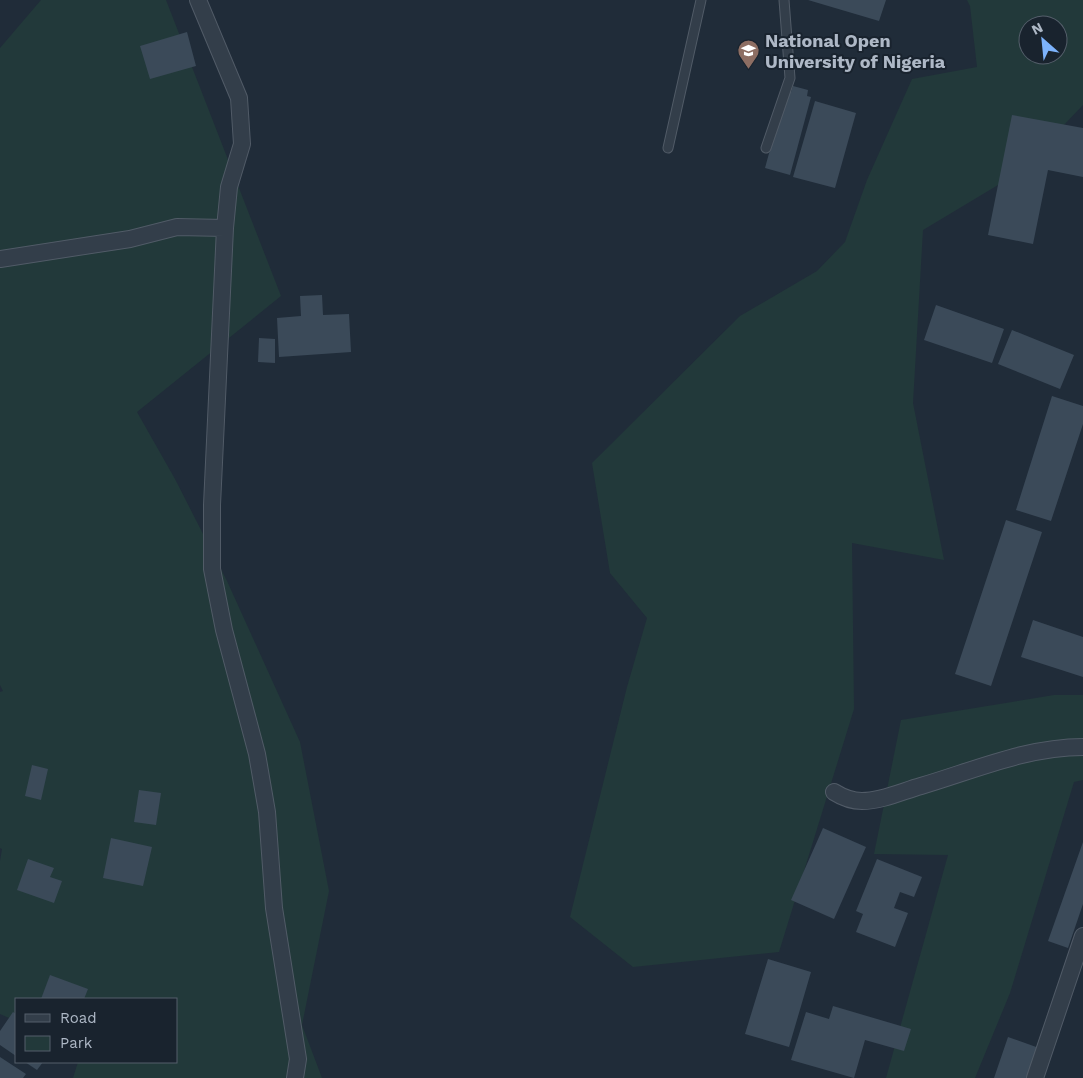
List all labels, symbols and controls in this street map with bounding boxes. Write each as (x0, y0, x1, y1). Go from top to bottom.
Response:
north arrow (1018, 15, 1068, 65)
text: N (1029, 19, 1045, 38)
place label: National Open University of Nigeria (765, 30, 946, 72)
school or university icon: National Open University of Nigeria (737, 38, 761, 69)
legend (15, 998, 178, 1063)
text: Road (60, 1009, 97, 1027)
text: Park (60, 1034, 93, 1052)

